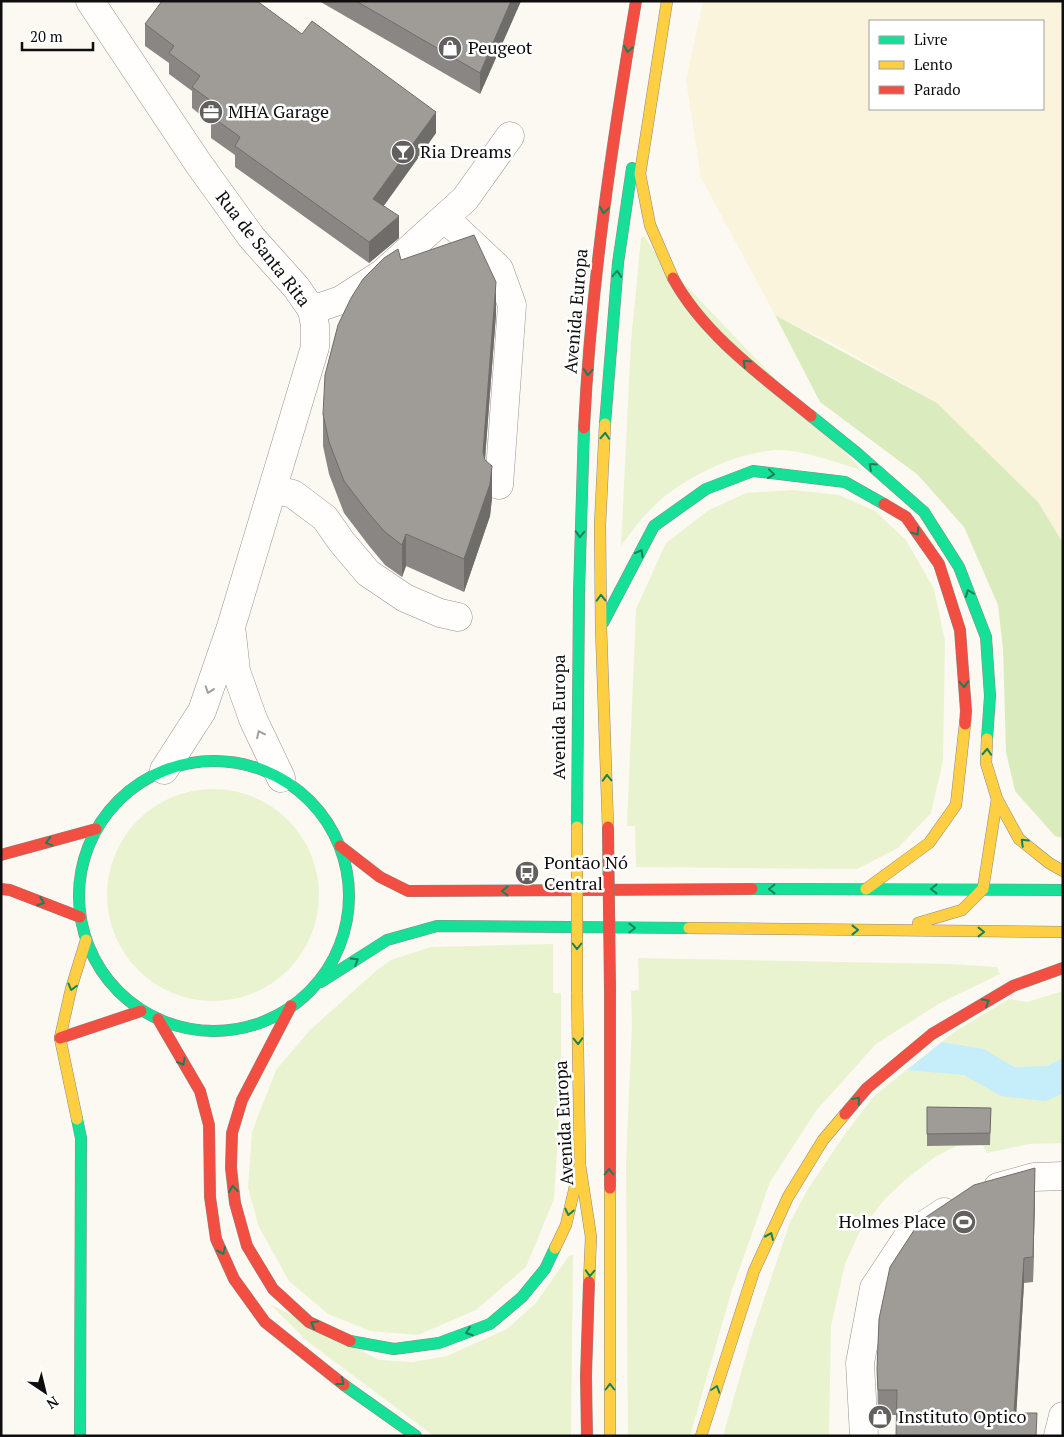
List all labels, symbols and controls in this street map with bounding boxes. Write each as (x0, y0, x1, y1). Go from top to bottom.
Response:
scale bar (22, 20, 94, 52)
legend (869, 20, 1044, 110)
text: 20 m (30, 26, 63, 46)
text: Livre (914, 29, 948, 49)
shop icon: Peugeot (437, 35, 463, 61)
place label: Peugeot (468, 35, 533, 59)
one-way arrow (623, 45, 633, 54)
text: Lento (914, 54, 953, 74)
text: Parado (914, 79, 960, 99)
office icon: MHA Garage (198, 99, 224, 125)
place label: MHA Garage (228, 99, 329, 123)
bar icon: Ria Dreams (390, 139, 416, 165)
place label: Ria Dreams (420, 139, 511, 163)
street label: Rua de Santa Rita (211, 185, 317, 311)
one-way arrow (599, 206, 610, 214)
street label: Avenida Europa (558, 247, 592, 374)
one-way arrow (611, 270, 622, 278)
one-way arrow (743, 360, 752, 369)
one-way arrow (583, 368, 594, 376)
one-way arrow (599, 432, 610, 440)
one-way arrow (868, 463, 877, 472)
one-way arrow (767, 468, 775, 478)
one-way arrow (911, 526, 919, 535)
one-way arrow (574, 530, 585, 538)
one-way arrow (634, 549, 644, 558)
one-way arrow (965, 589, 975, 598)
one-way arrow (596, 594, 606, 602)
street label: Avenida Europa (546, 654, 570, 780)
one-way arrow (958, 680, 969, 688)
one-way arrow (205, 685, 215, 693)
one-way arrow (256, 730, 266, 739)
one-way arrow (981, 748, 992, 756)
one-way arrow (601, 774, 612, 782)
one-way arrow (45, 836, 54, 847)
one-way arrow (1021, 839, 1030, 848)
place label: Pontão Nó Central (544, 850, 628, 895)
bus stop icon: Pontão Nó Central (514, 860, 540, 886)
one-way arrow (768, 884, 776, 894)
one-way arrow (930, 884, 938, 894)
one-way arrow (500, 886, 508, 896)
one-way arrow (36, 896, 45, 906)
one-way arrow (628, 923, 636, 933)
one-way arrow (851, 924, 859, 935)
one-way arrow (977, 927, 985, 937)
one-way arrow (572, 942, 582, 950)
one-way arrow (349, 957, 358, 967)
one-way arrow (67, 982, 77, 990)
one-way arrow (980, 999, 989, 1009)
one-way arrow (572, 1037, 583, 1045)
one-way arrow (176, 1056, 186, 1065)
street label: Avenida Europa (548, 1060, 578, 1186)
one-way arrow (851, 1097, 859, 1106)
one-way arrow (604, 1168, 614, 1176)
one-way arrow (228, 1185, 239, 1193)
one-way arrow (564, 1208, 575, 1217)
place label: Holmes Place (838, 1209, 946, 1233)
sports icon: Holmes Place (951, 1209, 977, 1235)
one-way arrow (763, 1232, 774, 1241)
one-way arrow (215, 1246, 226, 1255)
one-way arrow (585, 1269, 595, 1277)
one-way arrow (310, 1320, 319, 1330)
one-way arrow (465, 1326, 474, 1336)
north arrow (20, 1367, 70, 1417)
one-way arrow (335, 1376, 345, 1385)
one-way arrow (605, 1383, 615, 1390)
one-way arrow (710, 1386, 720, 1394)
text: N (43, 1392, 63, 1414)
shop icon: Instituto Optico (867, 1404, 893, 1430)
place label: Instituto Optico (898, 1404, 1026, 1428)

